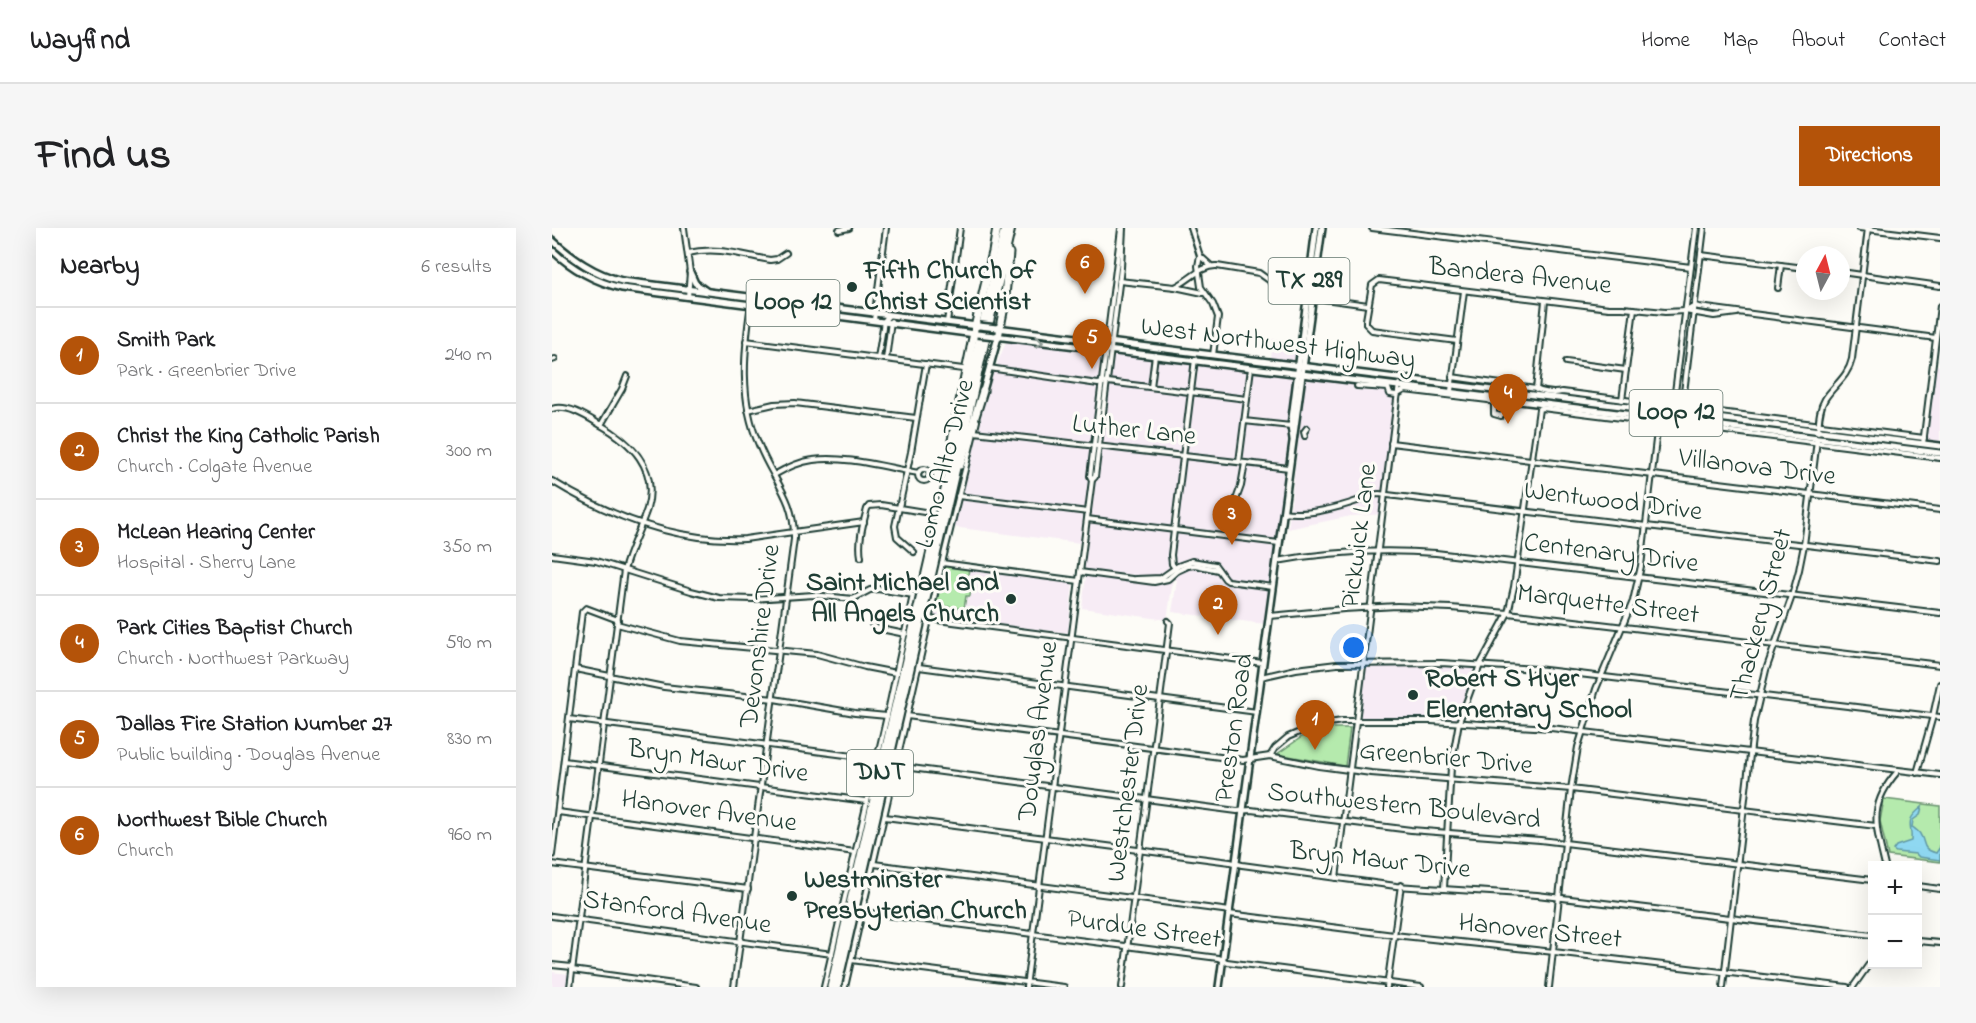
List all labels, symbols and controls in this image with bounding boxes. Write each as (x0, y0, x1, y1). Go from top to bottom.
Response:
text: Wayfind (30, 21, 130, 62)
text: Home (1641, 26, 1690, 56)
text: Map (1723, 26, 1758, 56)
text: About (1791, 26, 1845, 56)
text: Contact (1878, 26, 1946, 56)
text: Find us (36, 126, 171, 187)
button: Directions (1799, 126, 1940, 186)
pin: 6 (1066, 244, 1104, 294)
north arrow (1796, 246, 1850, 300)
text: Nearby (60, 248, 139, 286)
street label: Bandera Avenue (1426, 248, 1614, 306)
place label: Fifth Church of Christ Scientist (862, 252, 1036, 322)
text: 6 results (421, 253, 492, 282)
road number: TX 289 (1268, 258, 1350, 304)
road number: Loop 12 (746, 280, 840, 326)
marker: Fifth Church of Christ Scientist (845, 280, 859, 294)
street label: West Northwest Highway (1139, 308, 1417, 380)
pin: 5 (1072, 320, 1112, 369)
text: Smith Park (117, 325, 215, 357)
one-way arrow (1034, 335, 1043, 347)
text: 1 (76, 341, 83, 370)
text: 240 m (445, 341, 492, 370)
text: Park · Greenbrier Drive (117, 357, 296, 386)
street label: Lomo Alto Drive (906, 374, 986, 553)
pin: 4 (1488, 374, 1528, 424)
road number: Loop 12 (1630, 390, 1722, 436)
street label: Luther Lane (1070, 405, 1199, 457)
text: Christ the King Catholic Parish (117, 421, 380, 453)
text: 2 (75, 437, 84, 466)
text: 300 m (446, 437, 492, 466)
street label: Villanova Drive (1675, 439, 1839, 497)
text: Church · Colgate Avenue (117, 453, 312, 482)
street label: Pickwick Lane (1332, 460, 1388, 611)
street label: Wentwood Drive (1522, 472, 1705, 532)
pin: 3 (1212, 496, 1252, 545)
text: McLean Hearing Center (117, 517, 315, 549)
street label: Centenary Drive (1521, 524, 1702, 584)
street label: Thackery Street (1720, 524, 1804, 706)
text: 3 (75, 533, 84, 562)
text: 350 m (443, 533, 492, 562)
street label: Devonshire Drive (730, 541, 792, 731)
text: Hospital · Sherry Lane (117, 549, 296, 578)
place label: Saint Michael and All Angels Church (806, 564, 1000, 635)
street label: Marquette Street (1515, 574, 1701, 636)
pin: 2 (1198, 586, 1238, 635)
marker: Saint Michael and All Angels Church (1004, 592, 1018, 606)
text: Park Cities Baptist Church (117, 613, 352, 645)
text: 4 (75, 629, 84, 658)
text: 590 m (445, 629, 492, 658)
your location (1339, 633, 1368, 662)
street label: Douglas Avenue (1009, 638, 1069, 824)
text: Church · Northwest Parkway (117, 645, 349, 674)
street label: Preston Road (1205, 651, 1265, 805)
place label: Robert S Hyer Elementary School (1425, 660, 1632, 730)
street label: Westchester Drive (1098, 681, 1161, 884)
marker: Robert S Hyer Elementary School (1406, 688, 1420, 702)
pin: 1 (1296, 700, 1335, 750)
text: Dallas Fire Station Number 27 (117, 709, 392, 741)
text: 5 (74, 725, 85, 754)
text: 830 m (447, 725, 492, 754)
street label: Bryn Mawr Drive (624, 730, 812, 794)
street label: Greenbrier Drive (1358, 732, 1535, 786)
text: Public building · Douglas Avenue (117, 741, 380, 770)
road number: DNT (847, 750, 913, 796)
street label: Southwestern Boulevard (1265, 773, 1543, 841)
street label: Hanover Avenue (619, 780, 800, 844)
text: Northwest Bible Church (117, 805, 327, 837)
text: 6 (75, 821, 84, 850)
text: 960 m (448, 821, 492, 850)
street label: Bryn Mawr Drive (1287, 832, 1473, 890)
text: Church (117, 837, 173, 866)
place label: Westminster Presbyterian Church (804, 861, 1027, 931)
map controls (1868, 861, 1922, 969)
button: + (1868, 861, 1922, 915)
street label: Stanford Avenue (580, 880, 775, 946)
marker: Westminster Presbyterian Church (785, 889, 799, 903)
street label: Purdue Street (1064, 900, 1224, 960)
street label: Hanover Street (1456, 904, 1624, 960)
button: − (1868, 915, 1922, 969)

